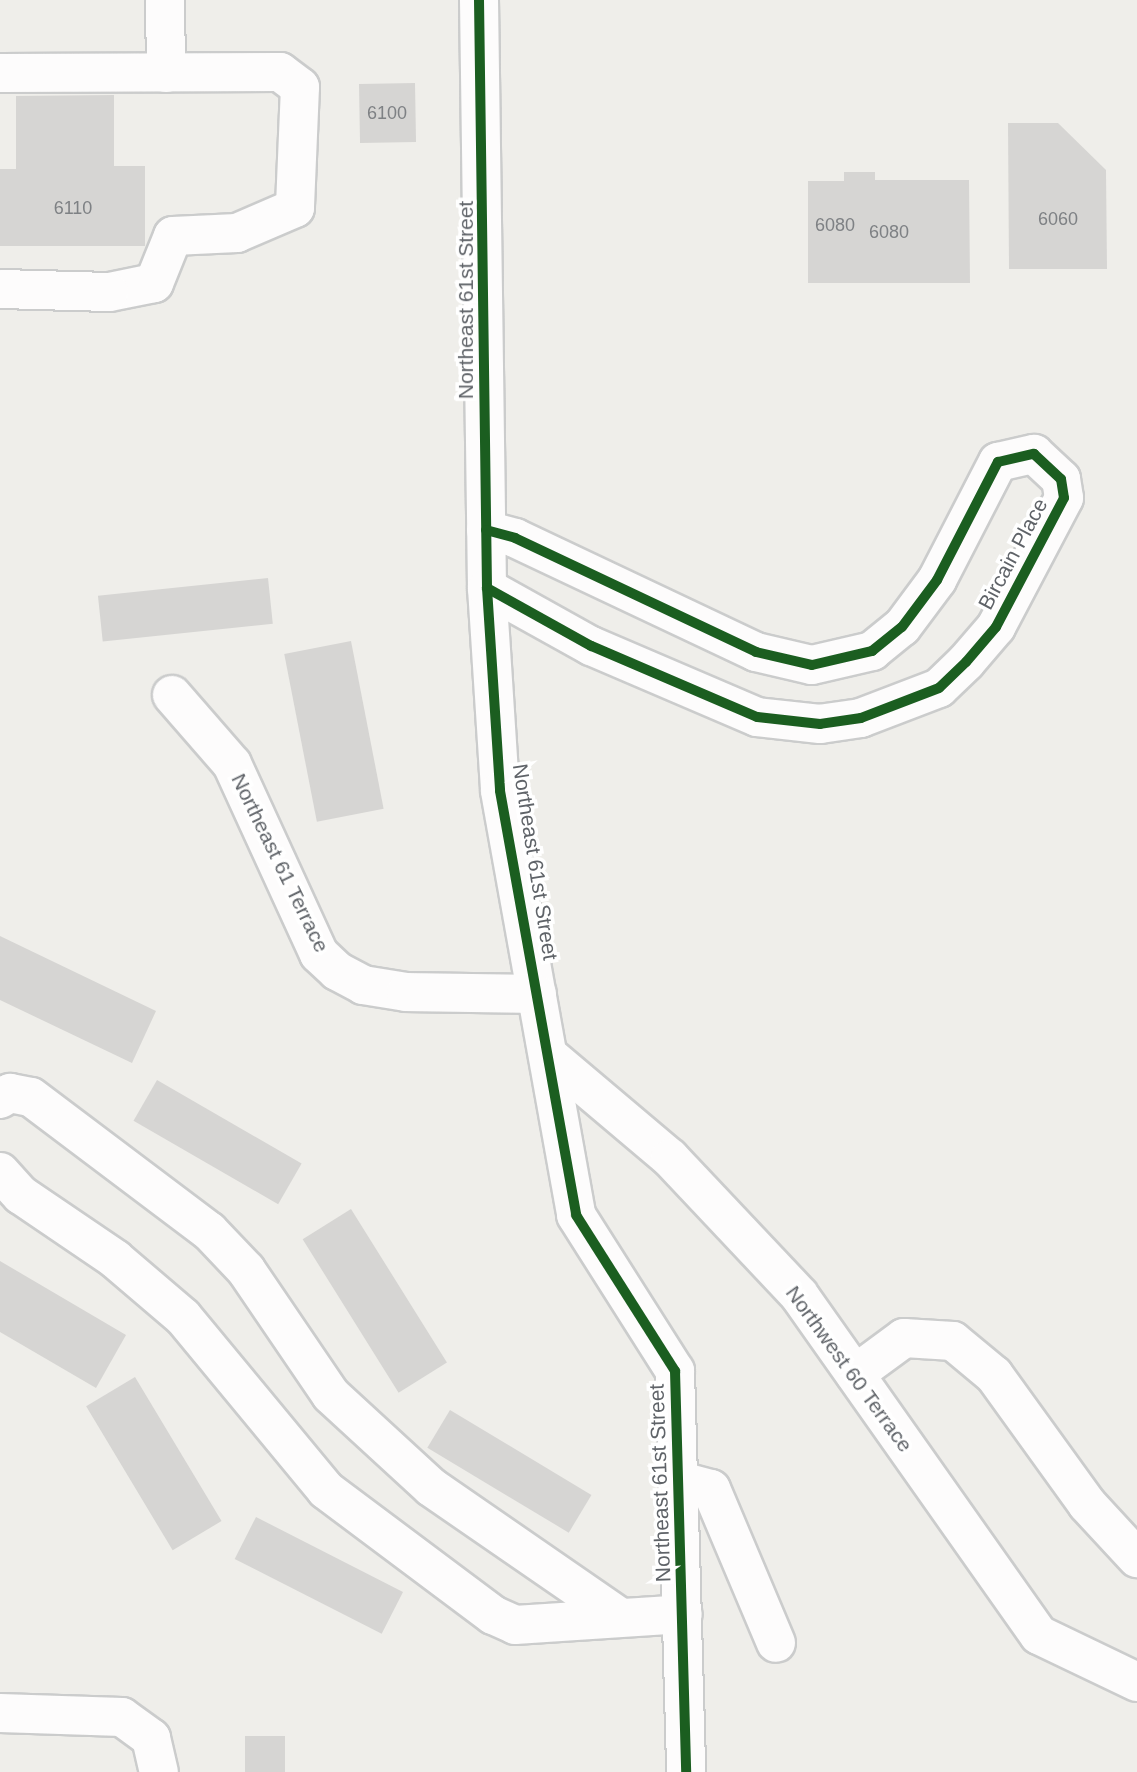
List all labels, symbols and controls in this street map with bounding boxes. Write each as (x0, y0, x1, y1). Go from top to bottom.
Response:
house number: 6100 (367, 102, 407, 124)
house number: 6110 (54, 197, 92, 219)
street label: Northeast 61st Street (453, 201, 479, 399)
house number: 6060 (1038, 208, 1078, 230)
house number: 6080 (815, 214, 855, 236)
house number: 6080 (869, 221, 909, 243)
street label: Bircain Place (973, 494, 1053, 614)
street label: Northeast 61st Street (507, 762, 563, 962)
street label: Northeast 61 Terrace (226, 769, 334, 957)
street label: Northwest 60 Terrace (780, 1281, 918, 1457)
street label: Northeast 61st Street (644, 1383, 676, 1583)

